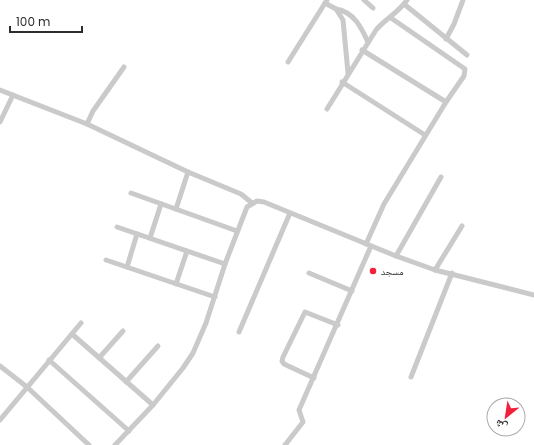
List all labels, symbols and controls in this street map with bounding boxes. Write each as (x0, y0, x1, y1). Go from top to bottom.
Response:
scale bar (10, 8, 82, 34)
text: 100 m (16, 13, 50, 30)
place label: مسجد (381, 264, 404, 279)
marker: مسجد (368, 266, 378, 276)
north arrow (486, 397, 526, 437)
text: ش (492, 416, 510, 436)

